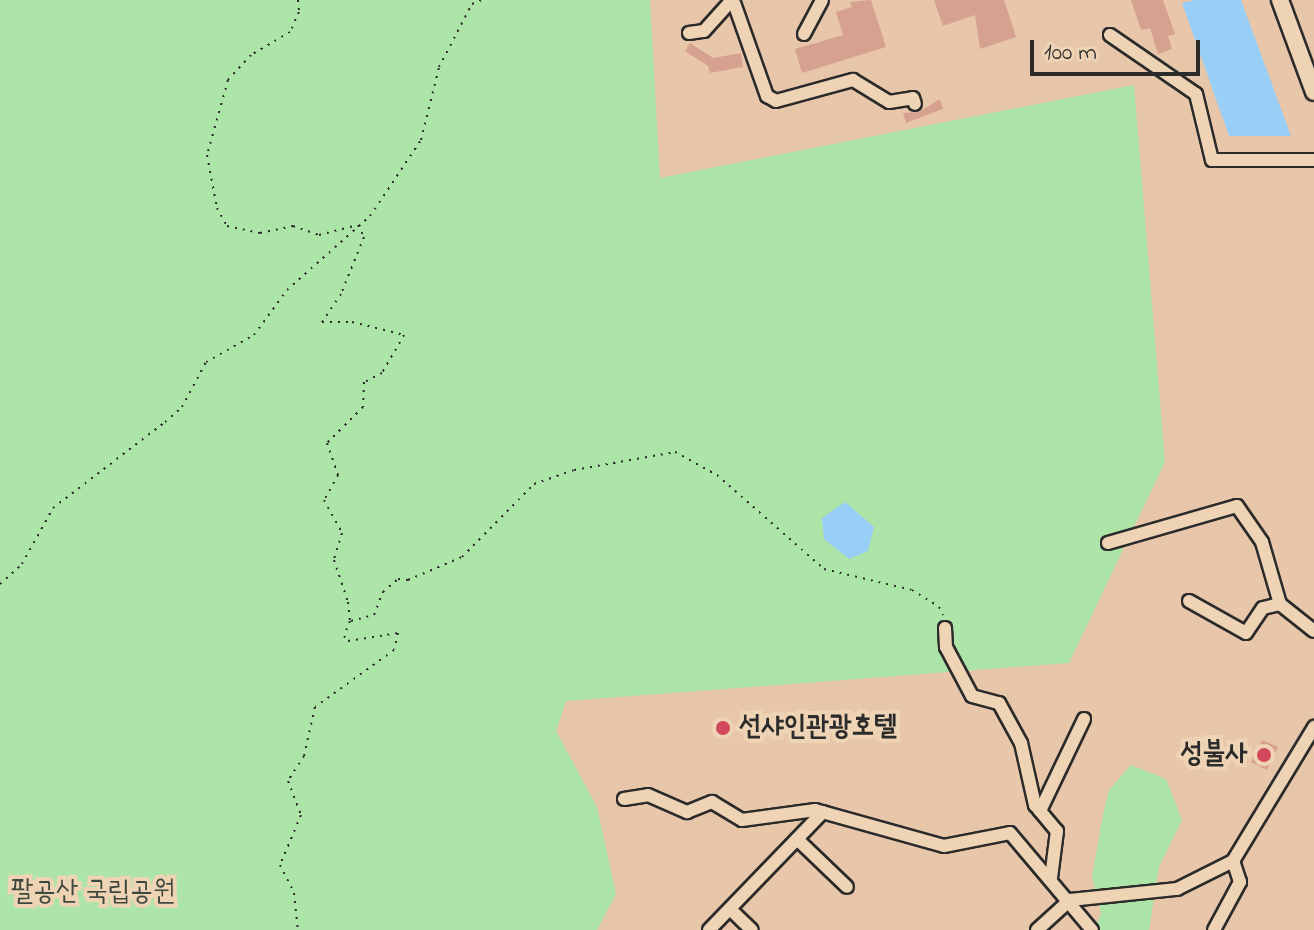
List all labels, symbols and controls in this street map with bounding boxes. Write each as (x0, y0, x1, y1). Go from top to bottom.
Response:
scale bar (1034, 24, 1204, 74)
text: 100 m (1044, 36, 1097, 71)
place label: 선샤인관광호텔 (739, 711, 897, 745)
marker: 선샤인관광호텔 (714, 719, 732, 737)
place label: 성불사 (1180, 738, 1248, 772)
marker: 성불사 (1255, 746, 1273, 764)
park label: 팔공산 국립공원 (11, 876, 175, 910)

